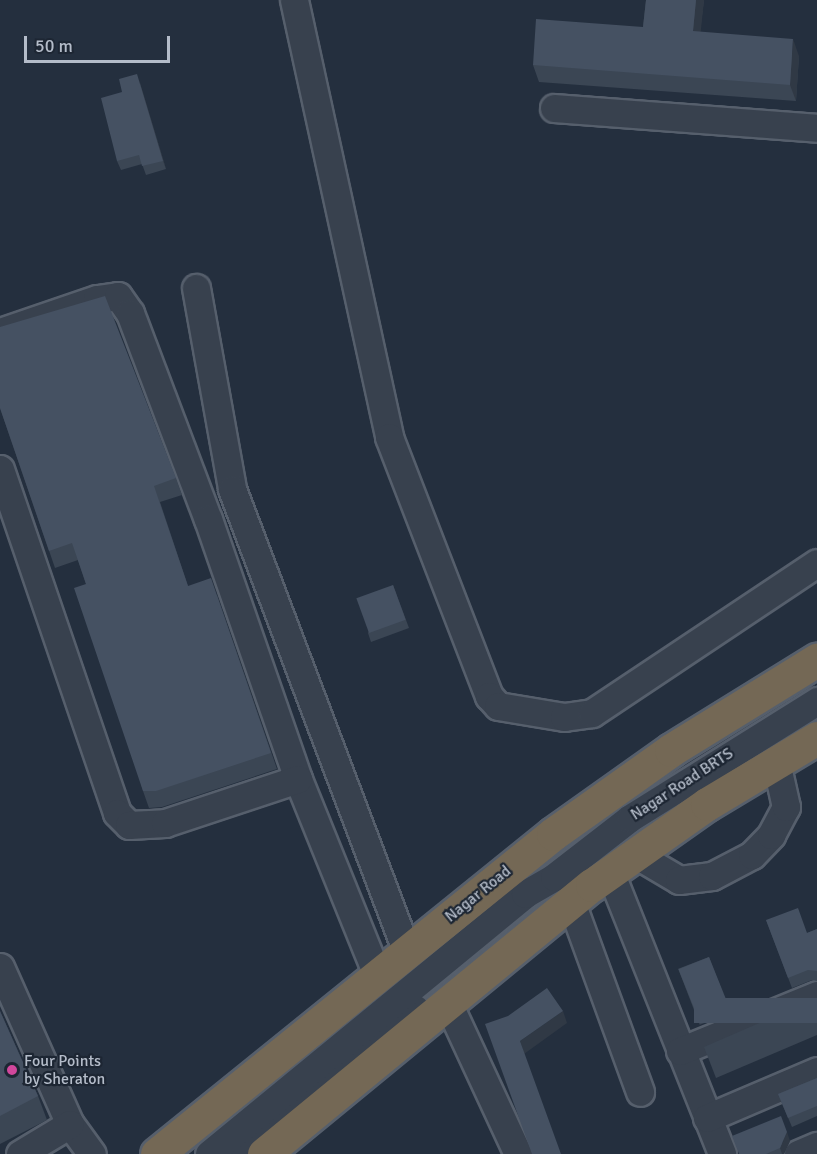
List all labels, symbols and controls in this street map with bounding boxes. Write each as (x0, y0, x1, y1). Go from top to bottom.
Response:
scale bar (27, 24, 172, 62)
text: 50 m (35, 35, 73, 57)
street label: Nagar Road BRTS (627, 744, 737, 824)
street label: Nagar Road (441, 862, 515, 926)
place label: Four Points by Sheraton (24, 1051, 105, 1089)
marker: Four Points by Sheraton (5, 1063, 19, 1077)

